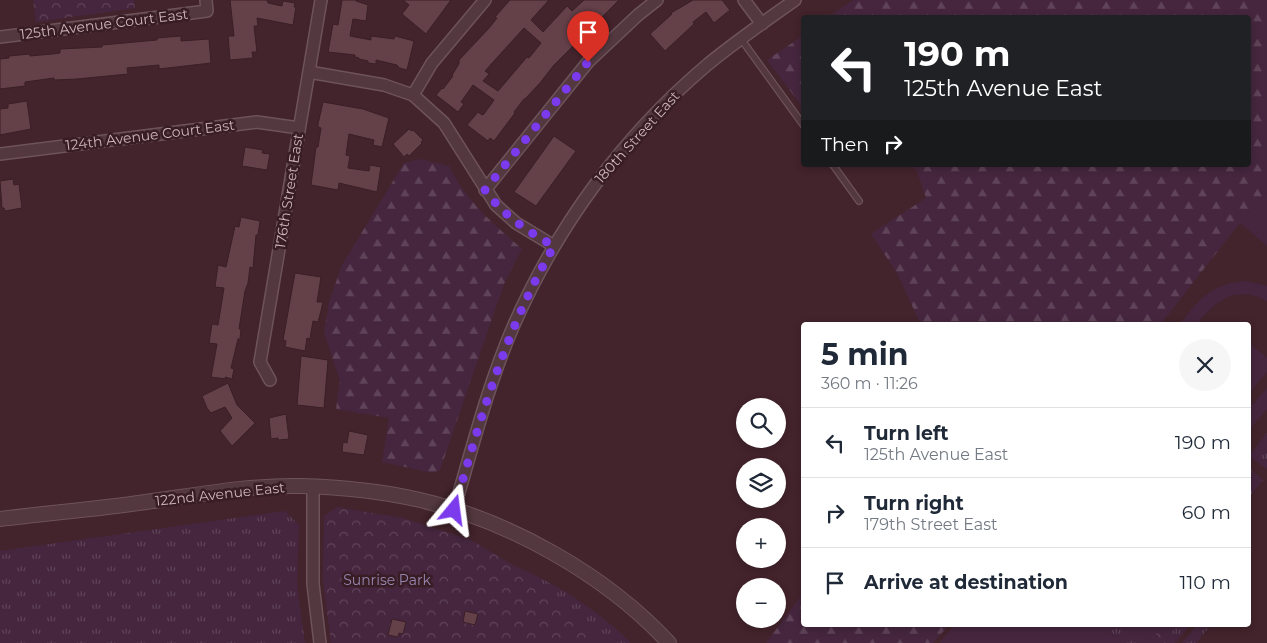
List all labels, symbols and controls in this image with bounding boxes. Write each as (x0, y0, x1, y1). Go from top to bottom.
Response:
street label: 125th Avenue Court East (19, 5, 189, 43)
pin (567, 11, 609, 62)
icon: arrive (574, 18, 602, 46)
text: 190 m (904, 32, 1010, 75)
icon: left (821, 35, 886, 100)
text: 125th Avenue East (904, 75, 1102, 102)
street label: 180th Street East (591, 87, 683, 187)
street label: 124th Avenue Court East (64, 116, 236, 154)
icon: right (879, 130, 907, 158)
street label: 176th Street East (271, 132, 307, 250)
text: Then (821, 133, 869, 156)
text: 5 min (821, 336, 909, 373)
button: close (1179, 339, 1231, 391)
text: 360 m · 11:26 (821, 374, 918, 393)
map controls (736, 398, 786, 628)
button: search (736, 398, 786, 448)
text: Turn left (864, 422, 949, 445)
icon: left (821, 429, 849, 457)
text: 190 m (1175, 431, 1231, 454)
text: 125th Avenue East (864, 445, 1008, 464)
button: layers (736, 458, 786, 508)
street label: 122nd Avenue East (154, 478, 286, 510)
position arrow (427, 483, 479, 535)
text: Turn right (864, 492, 964, 515)
icon: right (821, 499, 849, 527)
text: 60 m (1182, 501, 1231, 524)
text: 179th Street East (864, 515, 998, 534)
button: + (736, 518, 786, 568)
icon: arrive (821, 569, 849, 597)
park label: Sunrise Park (343, 571, 431, 589)
text: Arrive at destination (864, 571, 1068, 594)
text: 110 m (1180, 571, 1231, 594)
button: − (736, 578, 786, 628)

